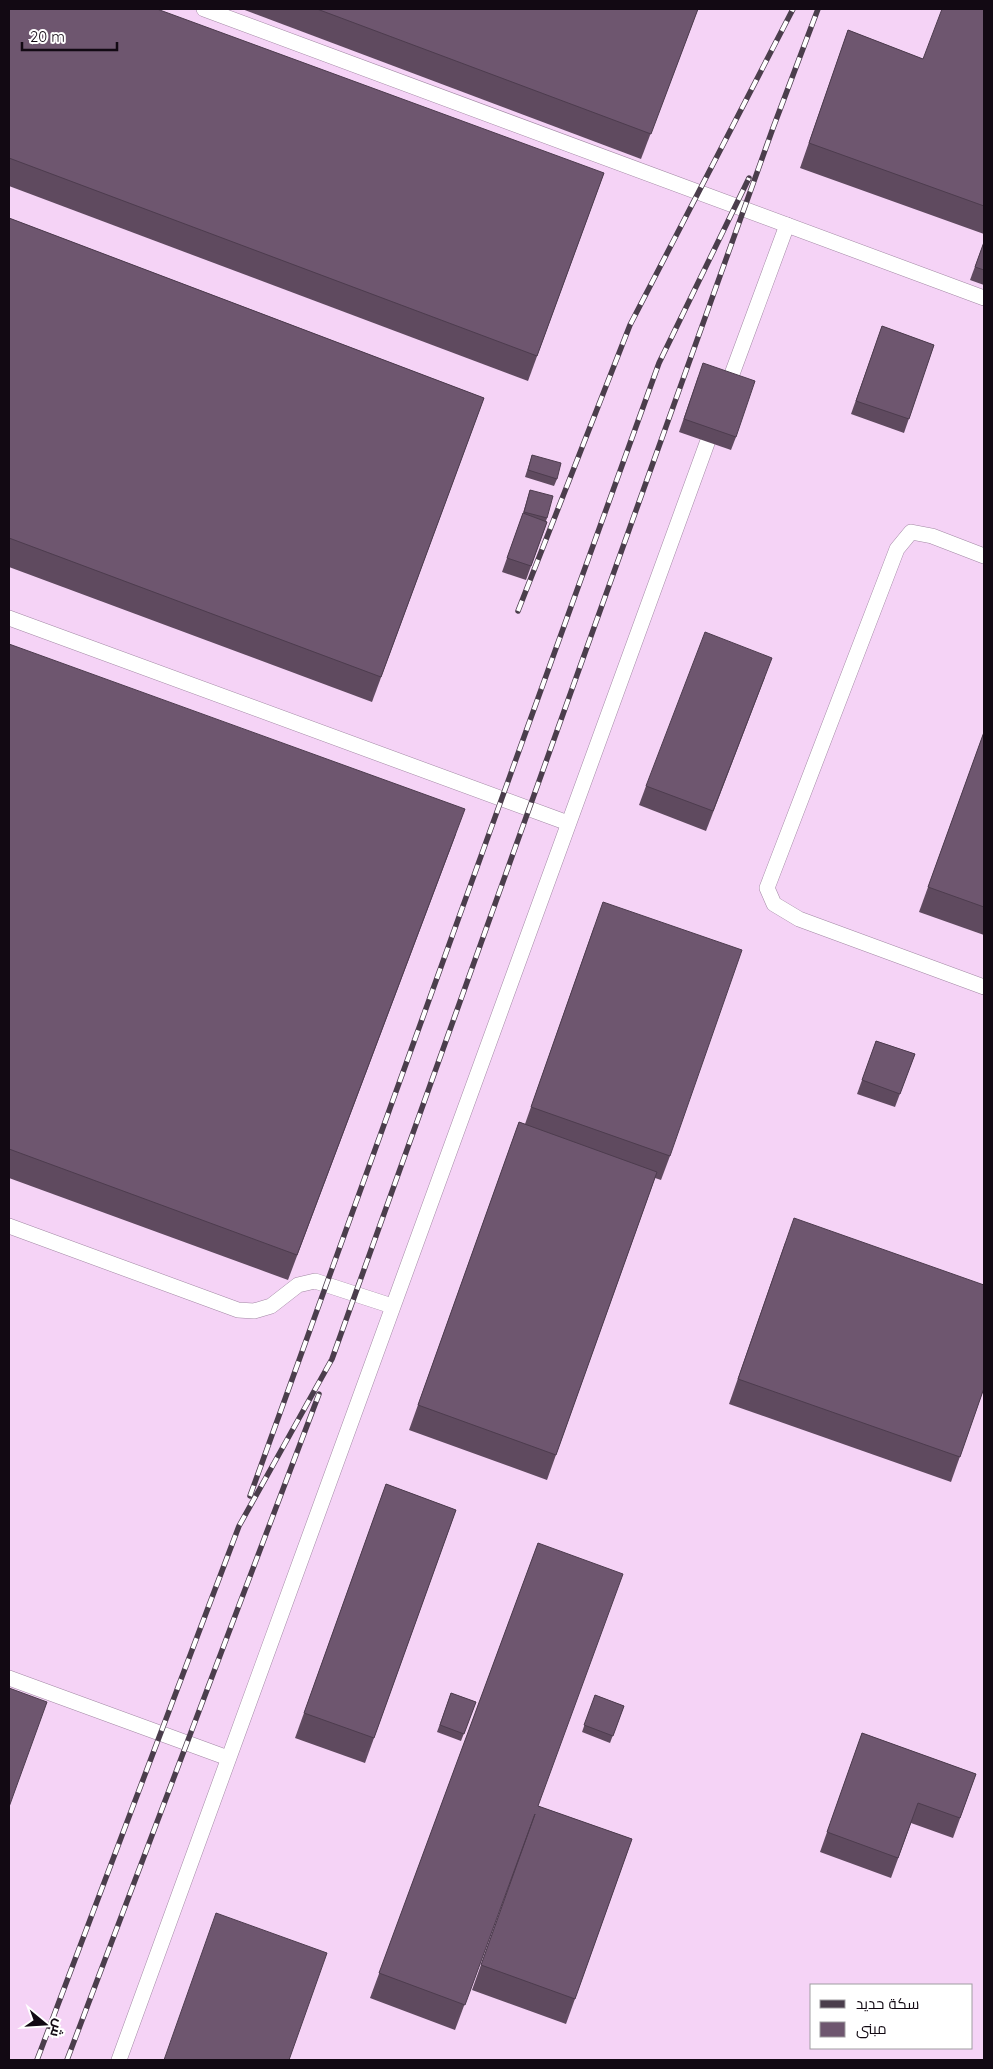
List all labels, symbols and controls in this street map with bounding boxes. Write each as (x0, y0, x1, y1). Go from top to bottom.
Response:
scale bar (22, 20, 118, 52)
text: 20 m (30, 27, 65, 46)
legend (810, 1984, 973, 2049)
text: سكة حديد (856, 1994, 919, 2013)
north arrow (20, 1999, 70, 2049)
text: ش (46, 2017, 69, 2039)
text: مبنى (856, 2019, 887, 2039)

